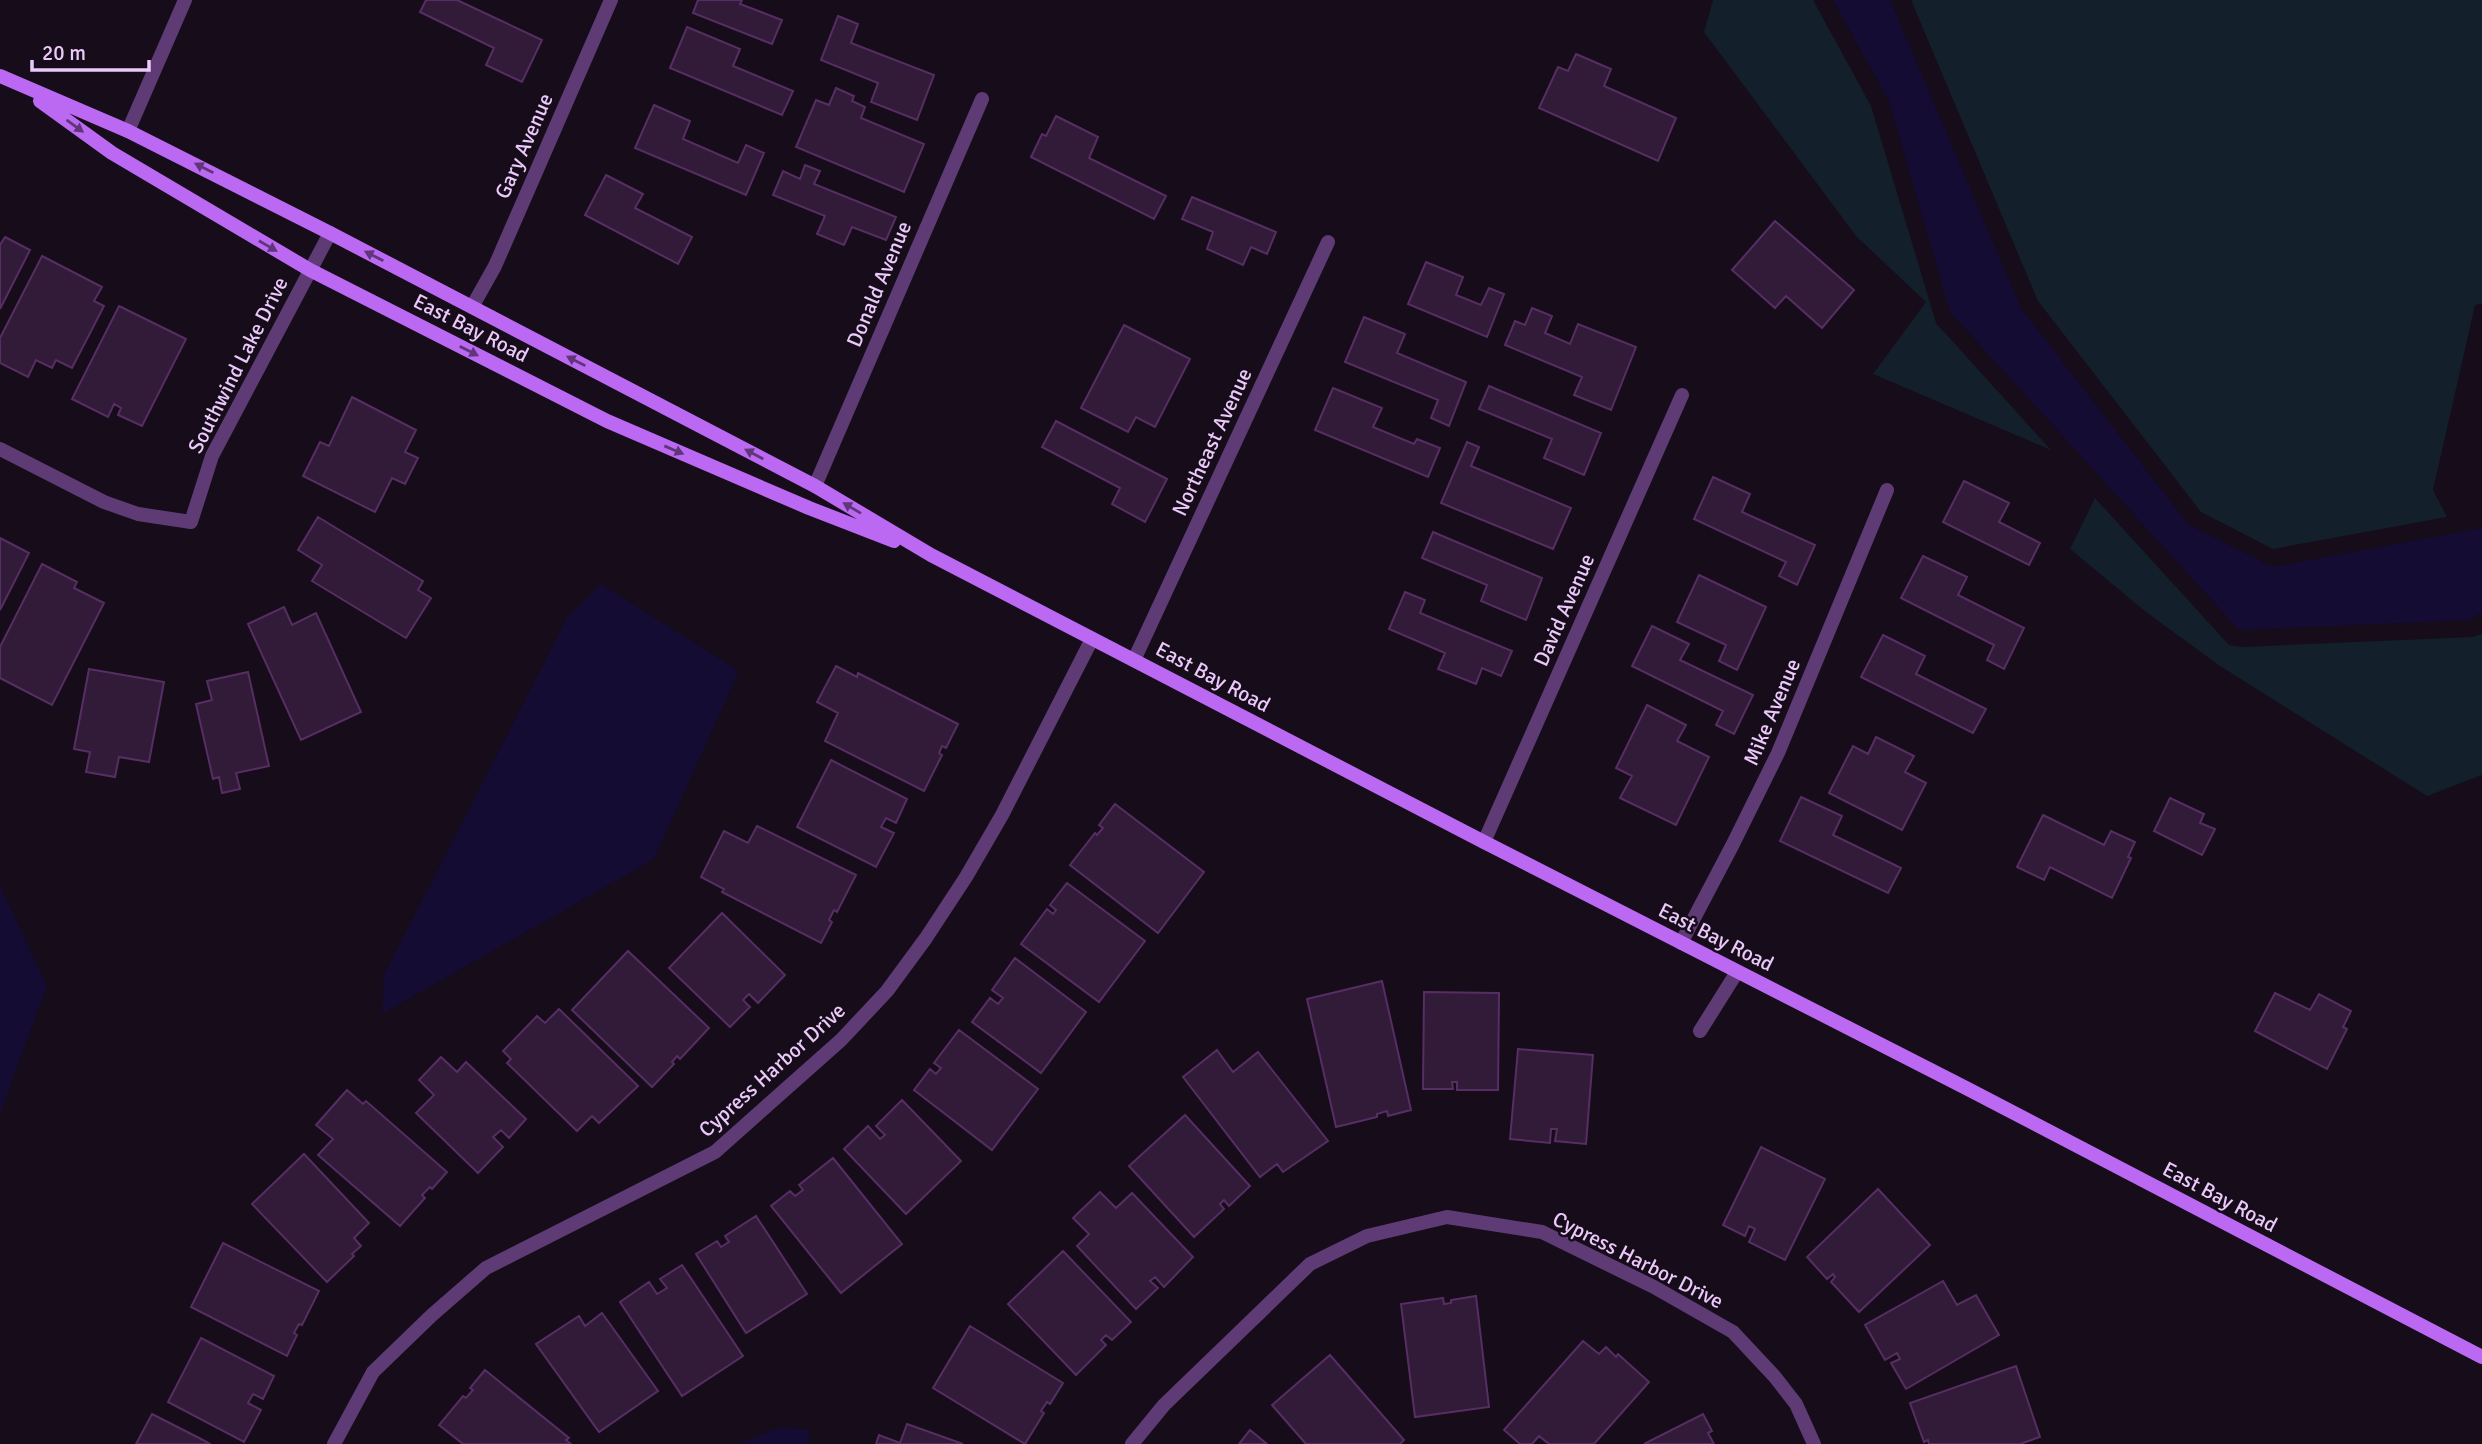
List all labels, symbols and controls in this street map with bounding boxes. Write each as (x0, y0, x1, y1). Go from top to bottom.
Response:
scale bar (32, 28, 149, 72)
text: 20 m (42, 40, 86, 66)
street label: Gary Avenue (489, 89, 559, 203)
one-way arrow (65, 118, 83, 133)
one-way arrow (194, 163, 214, 174)
street label: Donald Avenue (841, 217, 917, 351)
one-way arrow (258, 240, 277, 252)
one-way arrow (364, 251, 384, 262)
street label: Southwind Lake Drive (182, 272, 294, 458)
street label: East Bay Road (409, 288, 533, 368)
one-way arrow (459, 345, 479, 356)
one-way arrow (566, 355, 586, 366)
street label: Northeast Avenue (1166, 364, 1258, 520)
one-way arrow (664, 444, 685, 455)
one-way arrow (745, 448, 764, 460)
one-way arrow (842, 501, 861, 514)
street label: David Avenue (1528, 550, 1600, 670)
street label: East Bay Road (1151, 636, 1275, 718)
street label: Mike Avenue (1738, 655, 1806, 769)
street label: East Bay Road (1654, 897, 1778, 977)
street label: Cypress Harbor Drive (693, 997, 851, 1143)
street label: East Bay Road (2158, 1156, 2282, 1238)
street label: Cypress Harbor Drive (1548, 1206, 1728, 1314)

